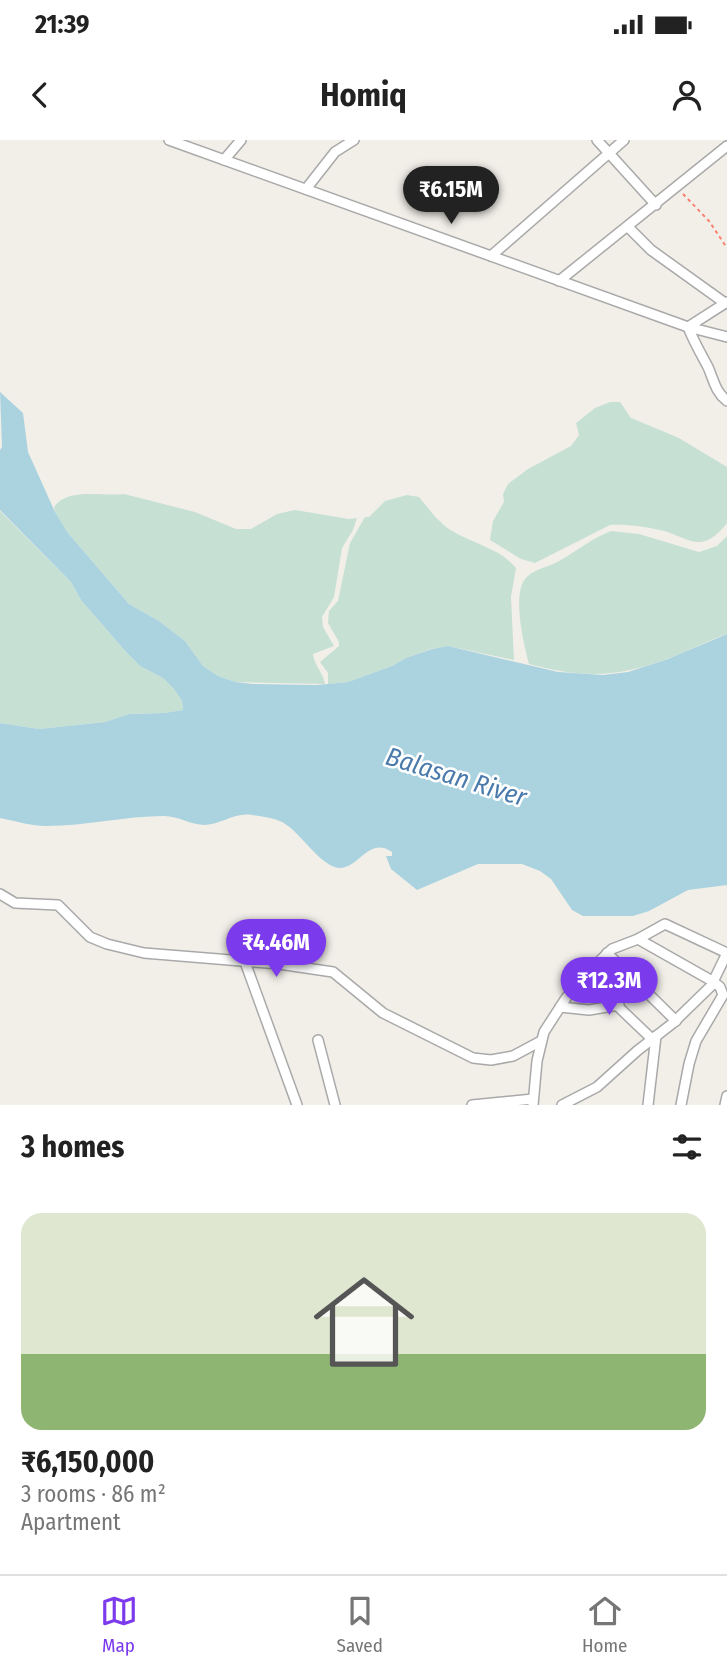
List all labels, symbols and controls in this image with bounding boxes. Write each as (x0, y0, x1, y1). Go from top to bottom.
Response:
text: 21:39 (35, 9, 89, 40)
icon: back (21, 76, 59, 114)
text: Homiq (320, 76, 407, 114)
icon: person (668, 76, 706, 114)
pin: ₹6.15M (394, 167, 508, 226)
text: ₹6.15M (419, 175, 483, 203)
water label: Balasan River (382, 741, 531, 813)
pin: ₹4.46M (219, 920, 333, 979)
text: ₹4.46M (242, 928, 310, 956)
pin: ₹12.3M (552, 958, 666, 1017)
text: ₹12.3M (577, 966, 641, 994)
icon: filters (668, 1128, 706, 1166)
text: 3 homes (21, 1129, 124, 1165)
icon: home (301, 1259, 427, 1385)
text: ₹6,150,000 (21, 1444, 154, 1480)
text: 3 rooms · 86 m² (21, 1480, 166, 1508)
text: Apartment (21, 1508, 121, 1536)
tab: Map (100, 1592, 138, 1657)
tab: Saved (337, 1592, 383, 1657)
tab: Home (582, 1592, 627, 1657)

